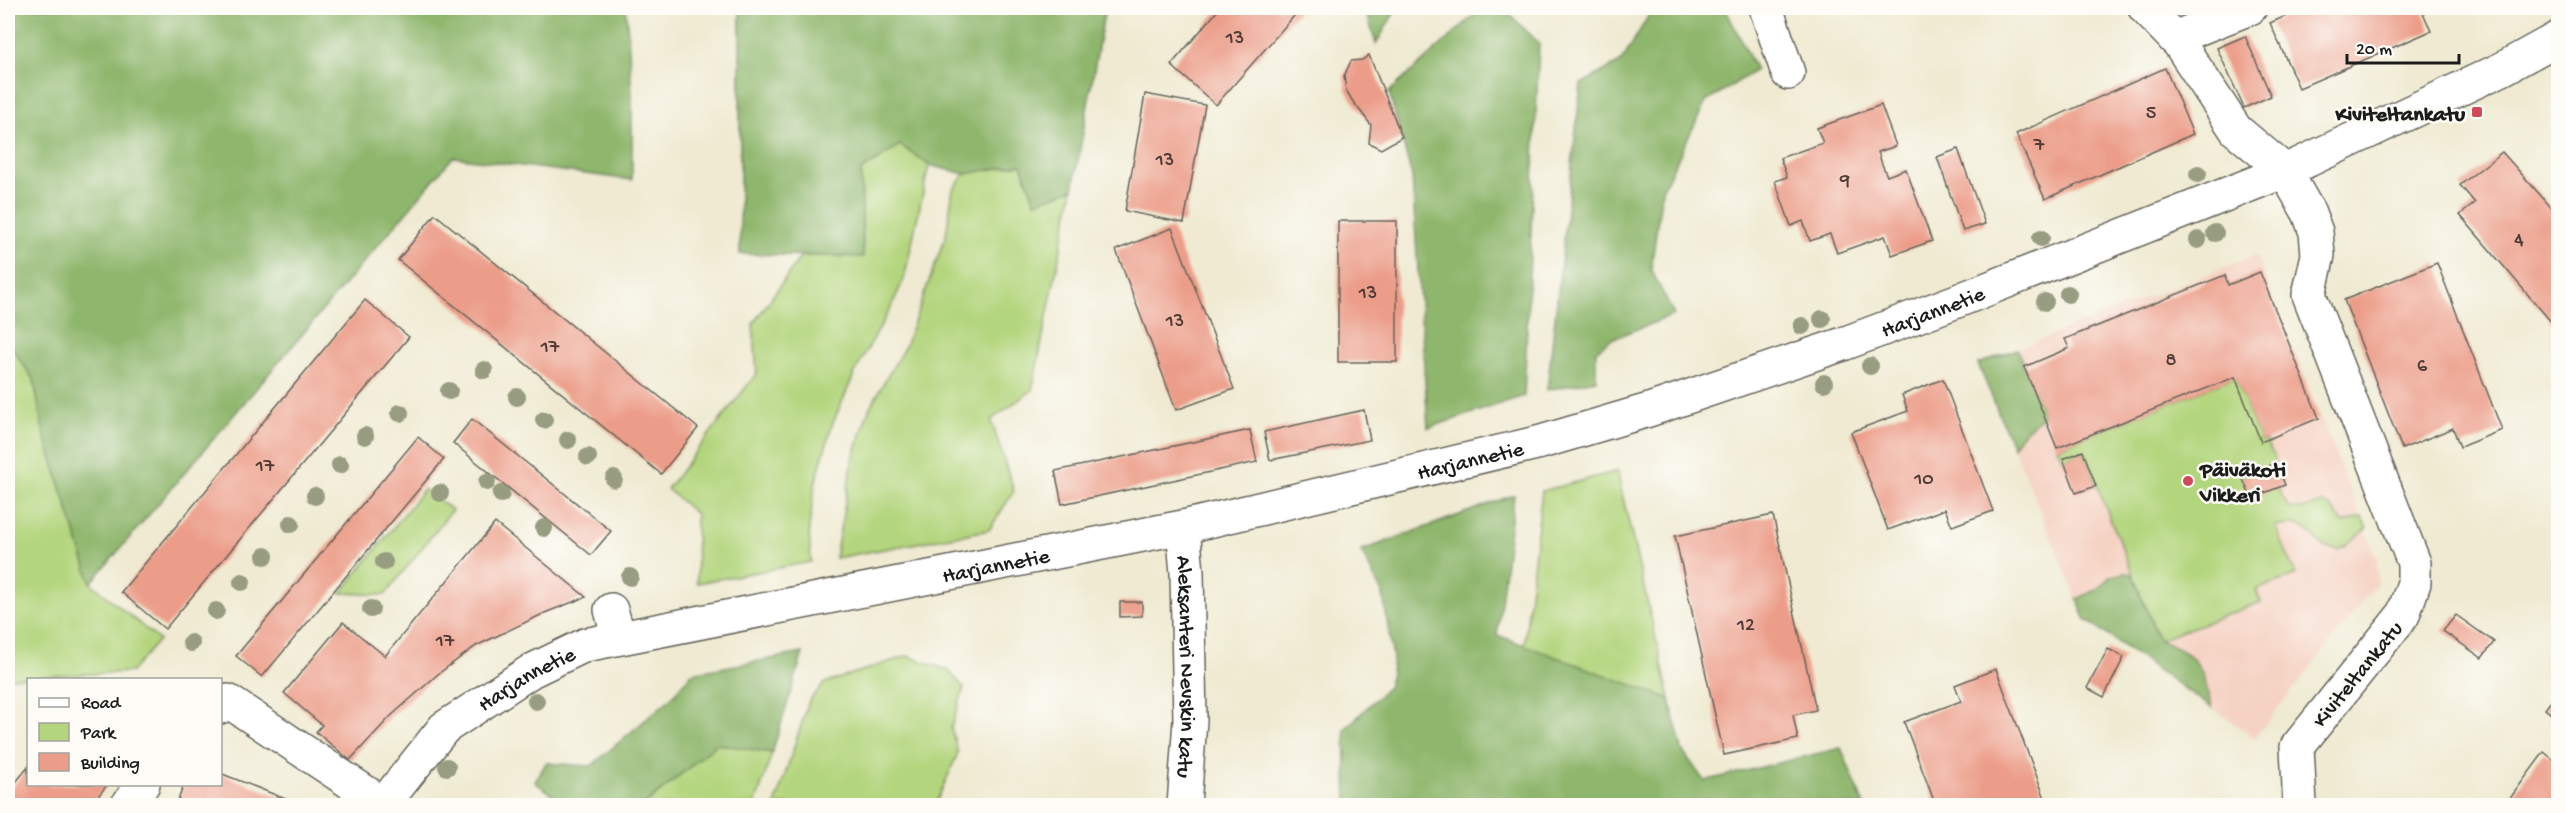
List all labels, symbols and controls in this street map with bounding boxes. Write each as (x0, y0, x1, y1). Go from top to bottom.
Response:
scale bar (2347, 27, 2460, 65)
house number: 13 (1225, 28, 1244, 51)
text: 20 m (2356, 40, 2392, 61)
house number: 5 (2146, 103, 2156, 126)
place label: Kiviteltankatu (2334, 103, 2466, 129)
marker: Kiviteltankatu (2470, 105, 2484, 119)
house number: 7 (2033, 135, 2045, 158)
house number: 13 (1155, 150, 1174, 173)
house number: 9 (1839, 171, 1850, 194)
house number: 4 (2514, 230, 2524, 253)
street label: Harjannetie (1878, 282, 1990, 345)
house number: 13 (1358, 283, 1377, 306)
house number: 13 (1165, 311, 1184, 334)
house number: 17 (540, 337, 560, 360)
house number: 8 (2166, 350, 2177, 373)
house number: 6 (2417, 356, 2428, 379)
street label: Harjannetie (1415, 437, 1527, 488)
house number: 17 (255, 456, 275, 479)
place label: Päiväkoti Vikkeri (2199, 459, 2286, 510)
house number: 10 (1913, 469, 1934, 492)
marker: Päiväkoti Vikkeri (2181, 474, 2195, 488)
street label: Harjannetie (940, 545, 1053, 591)
street label: Aleksanteri Nevskin katu (1169, 555, 1199, 779)
house number: 12 (1736, 615, 1755, 638)
street label: Kiviteltankatu (2308, 617, 2410, 734)
house number: 17 (435, 631, 455, 654)
street label: Harjannetie (474, 642, 581, 719)
legend (27, 678, 222, 786)
text: Road (81, 694, 122, 715)
text: Park (80, 724, 117, 745)
text: Building (80, 754, 140, 775)

